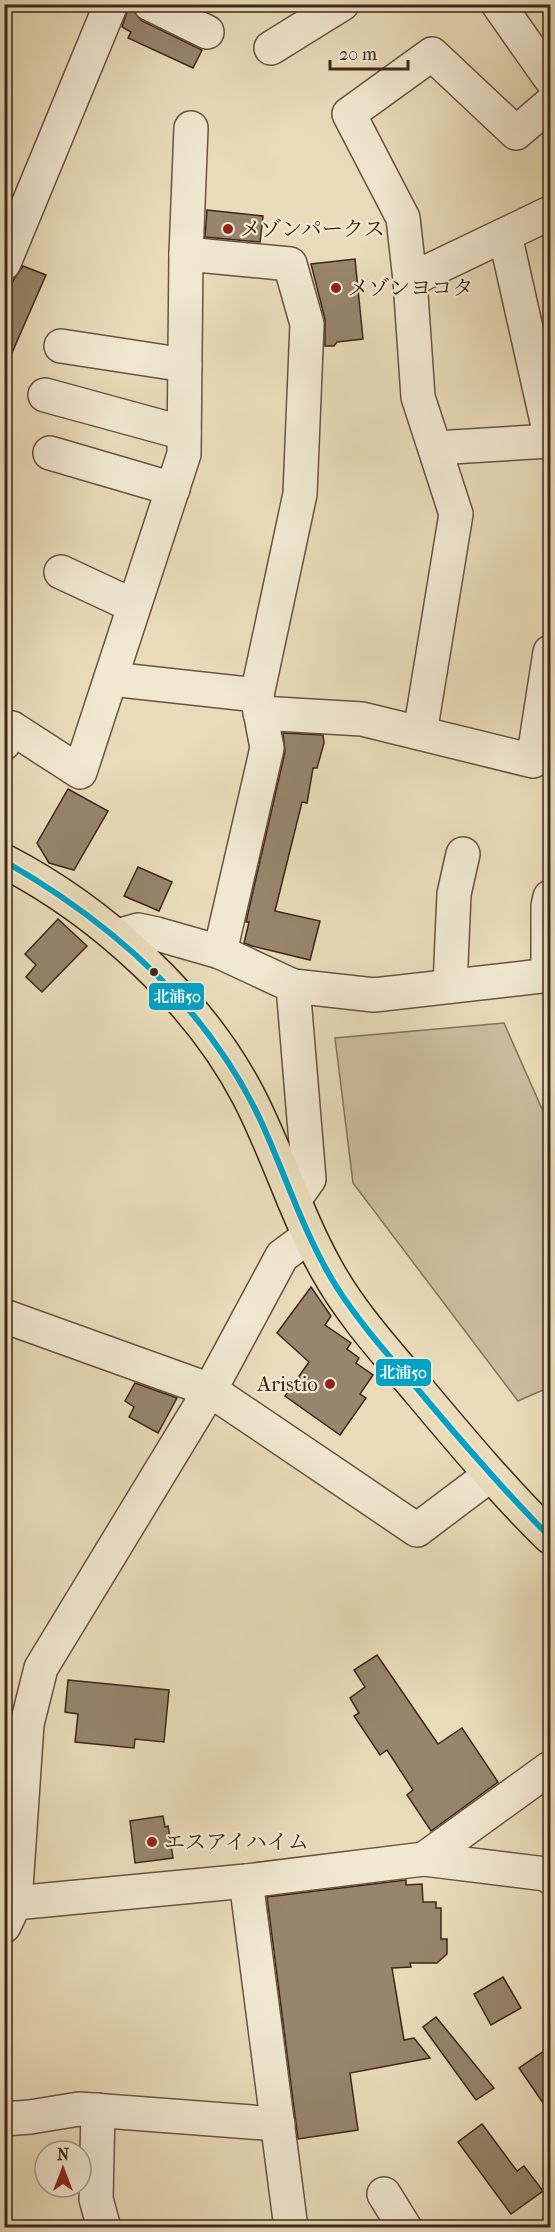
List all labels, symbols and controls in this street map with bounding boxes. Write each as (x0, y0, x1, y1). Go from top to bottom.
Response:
scale bar (330, 33, 408, 71)
text: 20 m (339, 44, 377, 65)
place label: メゾンパークス (240, 217, 385, 241)
marker: メゾンパークス (221, 222, 235, 236)
place label: メゾンヨコタ (348, 276, 473, 300)
marker: メゾンヨコタ (329, 281, 343, 295)
unlabelled marker (148, 966, 160, 978)
line badge: 北浦50 (148, 982, 205, 1011)
text: 北浦50 (153, 987, 201, 1006)
line badge: 北浦50 (375, 1358, 432, 1387)
text: 北浦50 (379, 1363, 427, 1382)
place label: Aristio (256, 1372, 318, 1396)
marker: Aristio (323, 1377, 337, 1391)
place label: エスアイハイム (164, 1830, 309, 1854)
marker: エスアイハイム (145, 1835, 159, 1849)
north arrow (33, 2139, 93, 2199)
text: N (57, 2145, 70, 2164)

